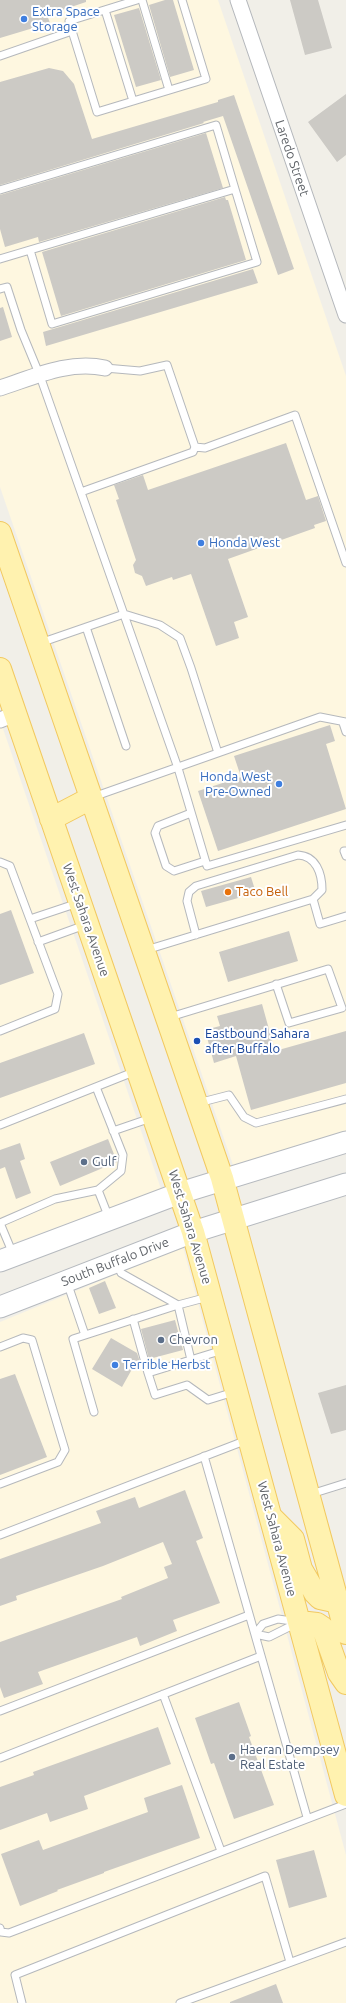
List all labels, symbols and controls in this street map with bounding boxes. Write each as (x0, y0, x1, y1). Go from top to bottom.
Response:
place label: Extra Space Storage (32, 4, 100, 35)
marker: Extra Space Storage (19, 14, 29, 24)
street label: Laredo Street (272, 118, 312, 198)
place label: Honda West (209, 535, 280, 551)
marker: Honda West (196, 538, 206, 548)
place label: Honda West Pre-Owned (200, 769, 271, 800)
marker: Honda West Pre-Owned (274, 779, 284, 789)
street label: West Sahara Avenue (59, 861, 113, 979)
place label: Taco Bell (236, 884, 288, 900)
marker: Taco Bell (223, 887, 233, 897)
place label: Eastbound Sahara after Buffalo (205, 1026, 310, 1057)
marker: Eastbound Sahara after Buffalo (192, 1036, 202, 1046)
place label: Gulf (92, 1154, 116, 1170)
marker: Gulf (79, 1157, 89, 1167)
street label: West Sahara Avenue (165, 1168, 215, 1286)
street label: South Buffalo Drive (59, 1234, 171, 1290)
place label: Chevron (169, 1332, 218, 1348)
marker: Chevron (156, 1335, 166, 1345)
place label: Terrible Herbst (123, 1357, 210, 1373)
marker: Terrible Herbst (110, 1360, 120, 1370)
street label: West Sahara Avenue (254, 1480, 300, 1598)
place label: Haeran Dempsey Real Estate (240, 1742, 339, 1773)
marker: Haeran Dempsey Real Estate (227, 1752, 237, 1762)

